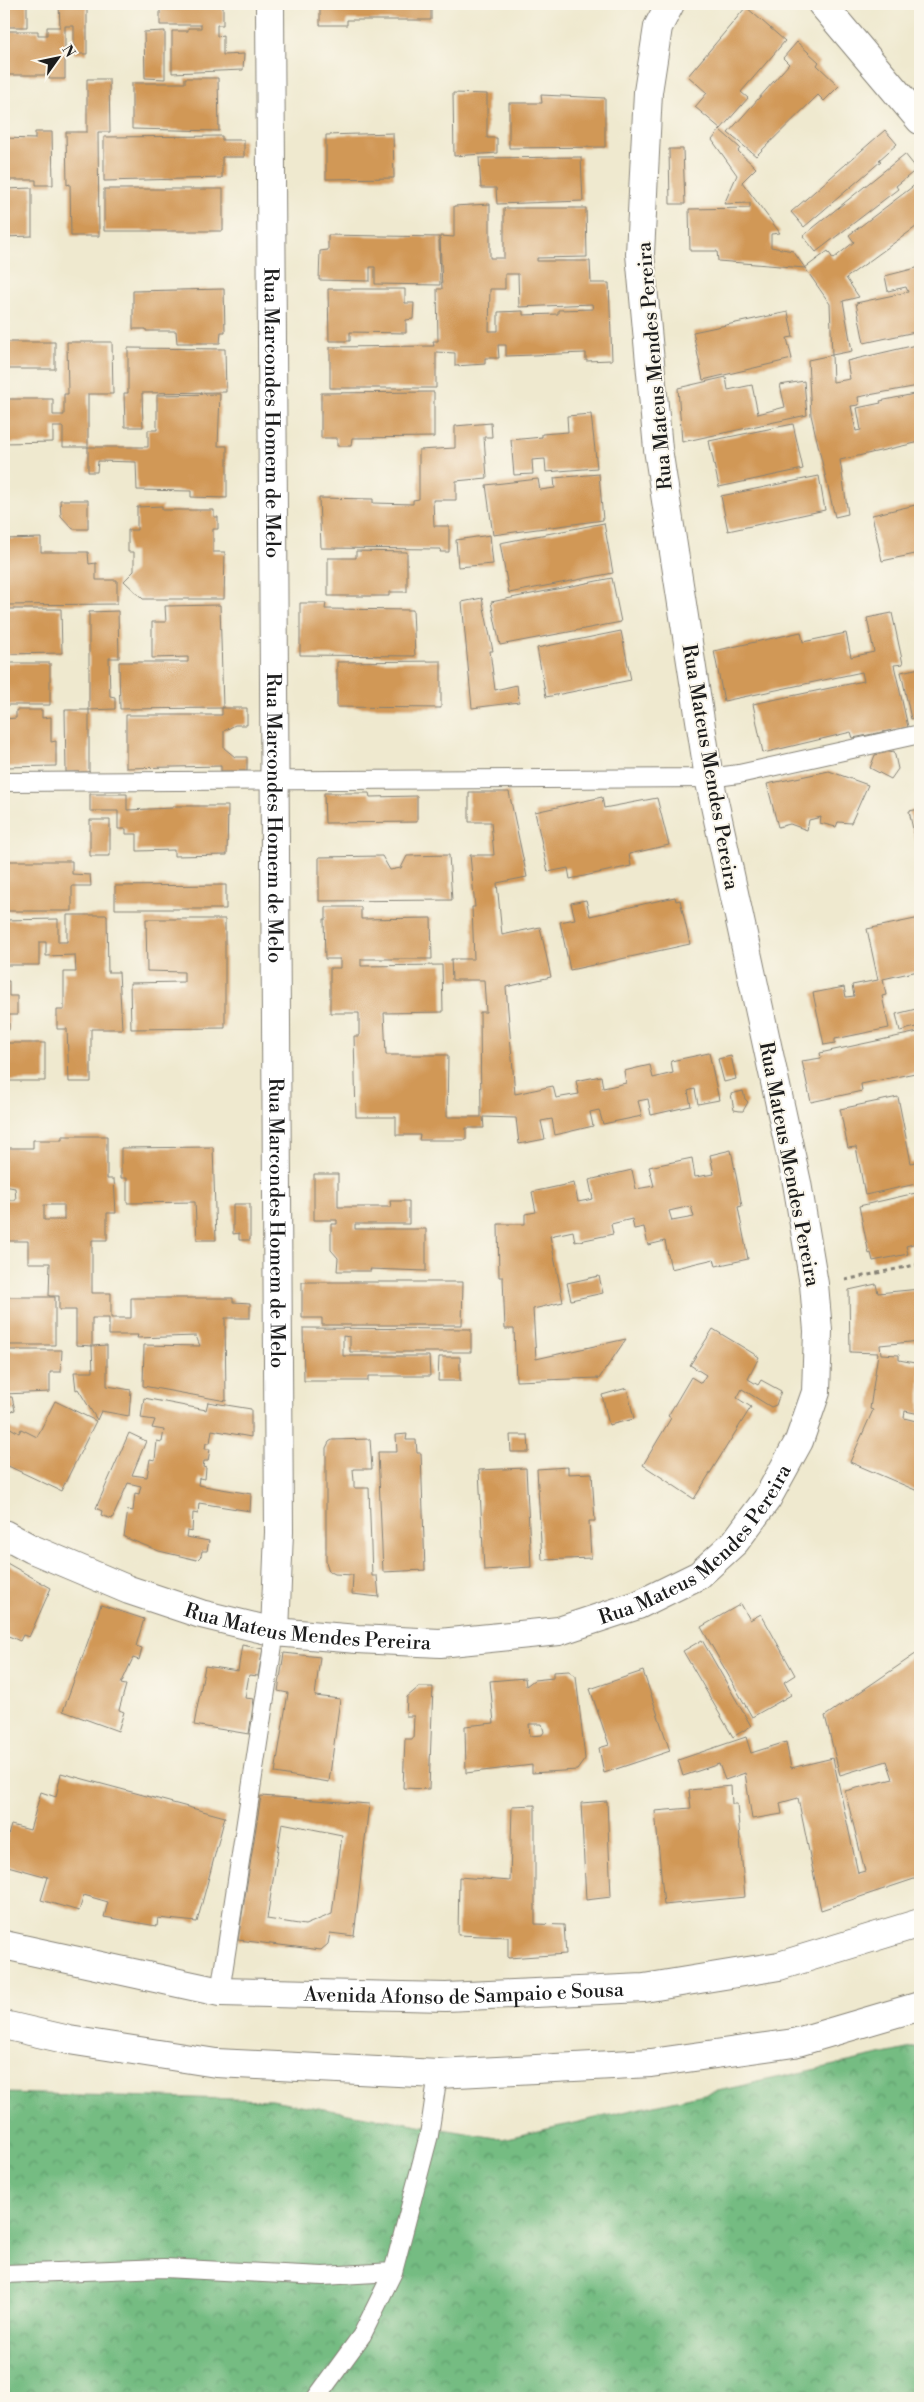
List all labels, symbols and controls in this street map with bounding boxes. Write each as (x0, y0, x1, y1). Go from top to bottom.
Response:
north arrow (32, 32, 82, 82)
text: N (57, 42, 79, 61)
street label: Rua Mateus Mendes Pereira (632, 240, 679, 491)
street label: Rua Marcondes Homem de Melo (258, 268, 284, 558)
street label: Rua Mateus Mendes Pereira (676, 642, 744, 893)
street label: Rua Marcondes Homem de Melo (260, 673, 287, 963)
street label: Rua Mateus Mendes Pereira (753, 1040, 825, 1290)
street label: Rua Marcondes Homem de Melo (262, 1078, 289, 1368)
street label: Rua Mateus Mendes Pereira (596, 1460, 798, 1631)
street label: Rua Mateus Mendes Pereira (181, 1598, 432, 1657)
street label: Avenida Afonso de Sampaio e Sousa (303, 1978, 625, 2011)

